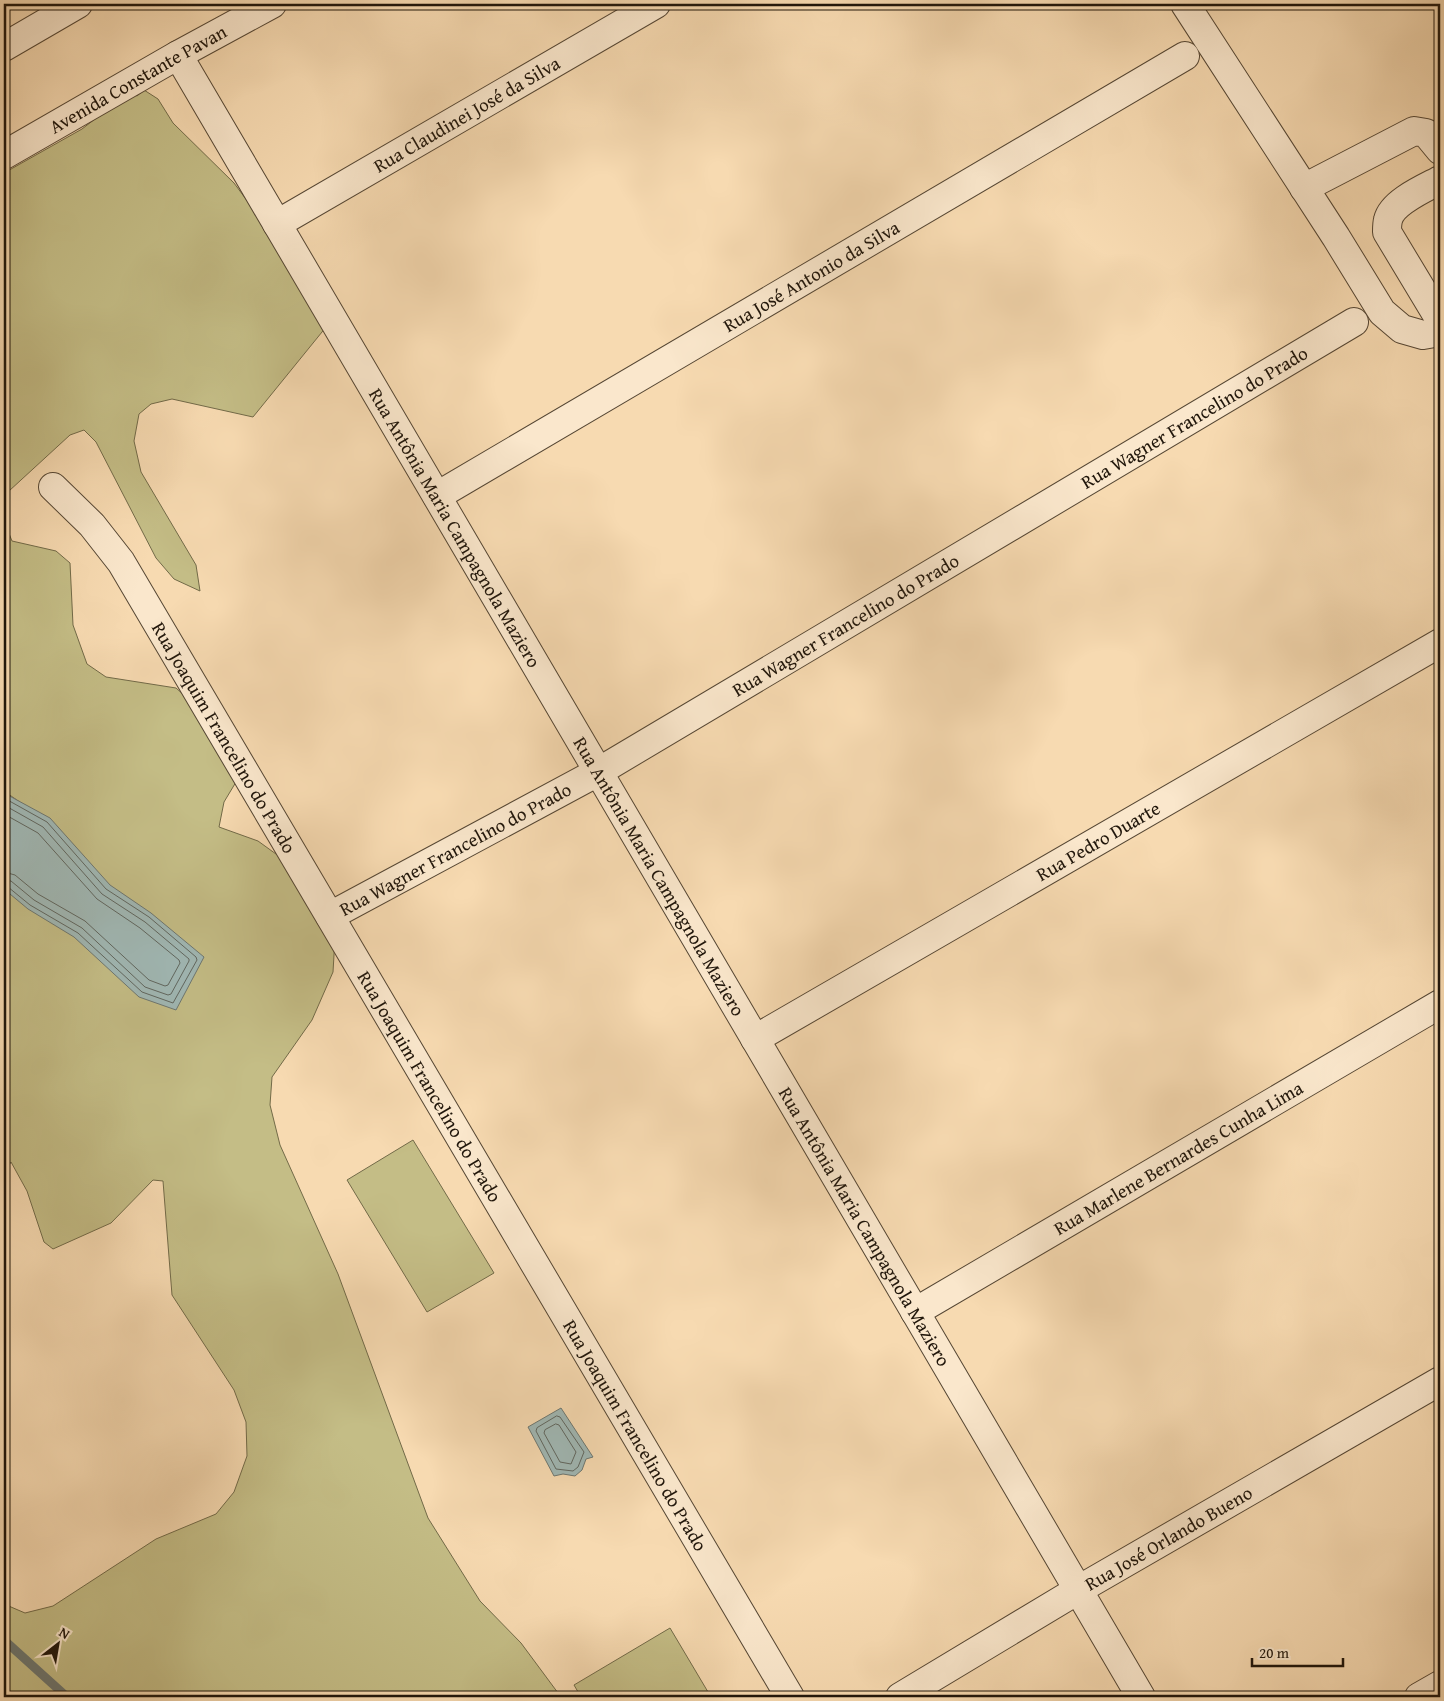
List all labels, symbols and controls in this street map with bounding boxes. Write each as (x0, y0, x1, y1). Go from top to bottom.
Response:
street label: Avenida Constante Pavan (44, 17, 232, 140)
street label: Rua Claudinei José da Silva (368, 49, 565, 179)
street label: Rua José Antonio da Silva (718, 213, 905, 339)
street label: Rua Wagner Francelino do Prado (1075, 339, 1313, 496)
street label: Rua Antônia Maria Campagnola Maziero (362, 383, 548, 673)
street label: Rua Wagner Francelino do Prado (726, 546, 964, 703)
street label: Rua Joaquim Francelino do Prado (145, 616, 304, 858)
street label: Rua Antônia Maria Campagnola Maziero (567, 731, 753, 1021)
street label: Rua Wagner Francelino do Prado (334, 775, 576, 923)
street label: Rua Pedro Duarte (1030, 794, 1165, 888)
street label: Rua Joaquim Francelino do Prado (351, 965, 509, 1207)
street label: Rua Marlene Bernardes Cunha Lima (1048, 1074, 1308, 1242)
street label: Rua Antônia Maria Campagnola Maziero (772, 1081, 958, 1371)
street label: Rua Joaquim Francelino do Prado (556, 1314, 715, 1556)
street label: Rua José Orlando Bueno (1079, 1478, 1257, 1597)
north arrow (32, 1618, 82, 1668)
text: N (56, 1622, 74, 1644)
scale bar (1252, 1636, 1343, 1668)
text: 20 m (1259, 1642, 1290, 1663)

